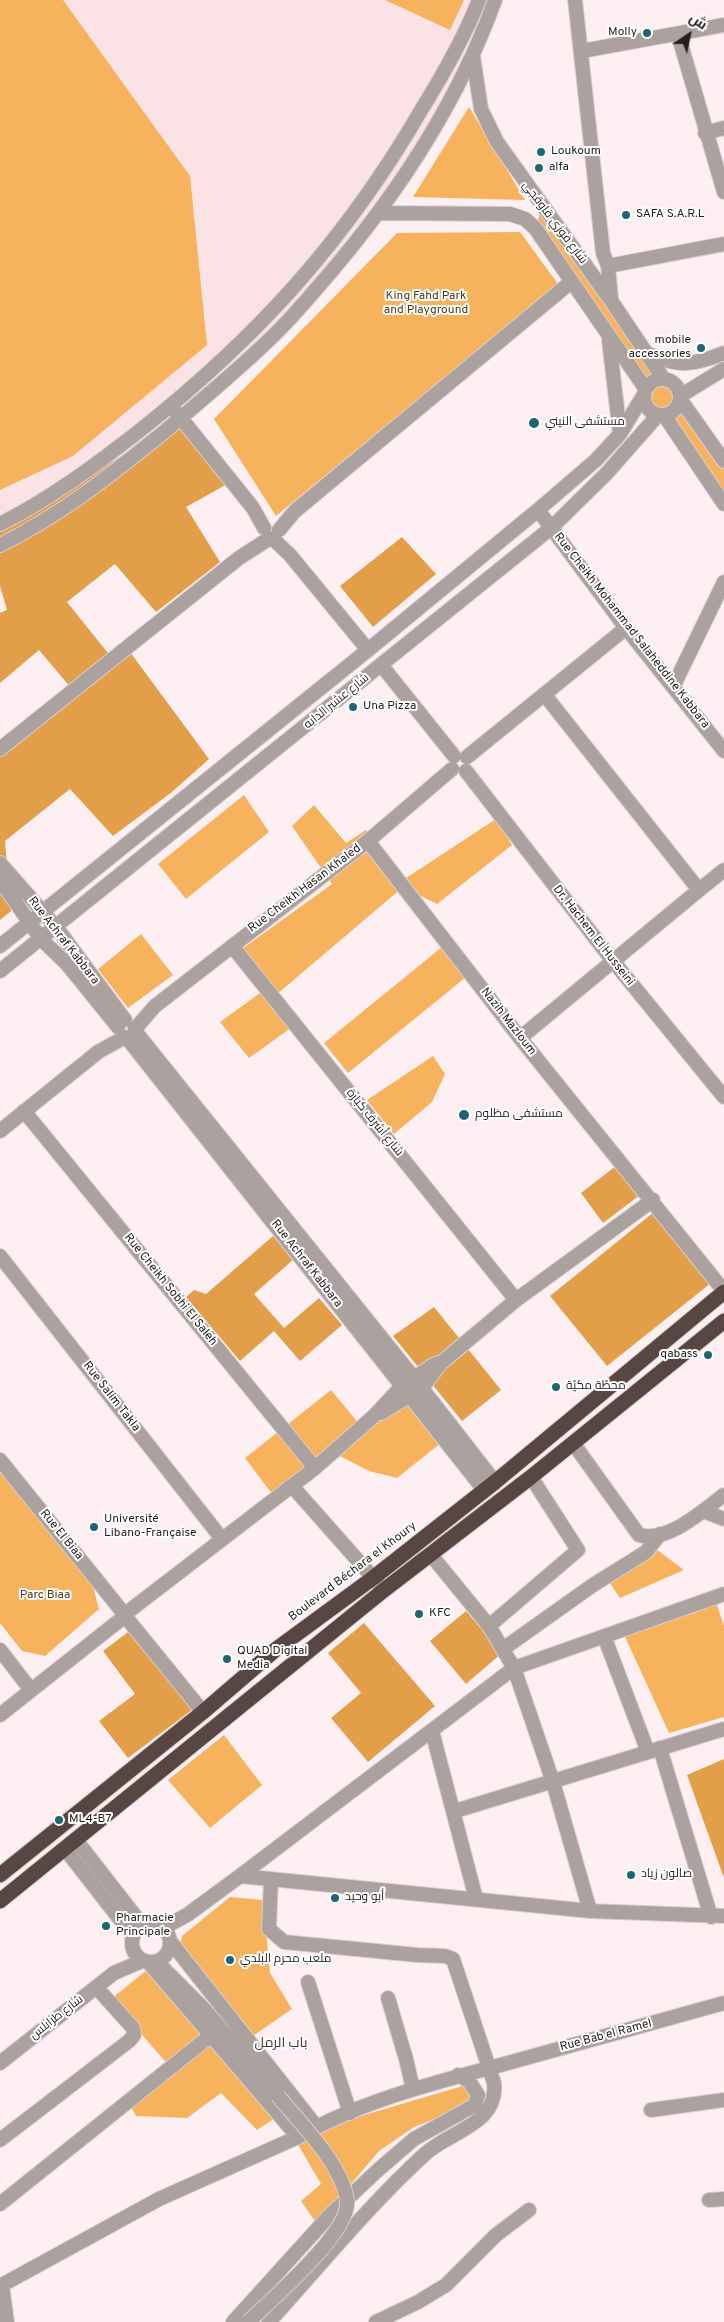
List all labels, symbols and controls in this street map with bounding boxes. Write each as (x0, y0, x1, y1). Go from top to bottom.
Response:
north arrow (664, 10, 714, 60)
text: ش (685, 10, 710, 34)
place label: Molly (608, 26, 637, 40)
marker: Molly (641, 27, 653, 39)
place label: Loukoum (551, 145, 601, 159)
marker: Loukoum (535, 146, 547, 158)
place label: alfa (549, 161, 569, 175)
marker: alfa (533, 162, 545, 174)
street label: شارع فوزي قاوقجي (518, 179, 590, 267)
place label: SAFA S.A.R.L (636, 208, 705, 222)
marker: SAFA S.A.R.L (620, 209, 632, 221)
park label: King Fahd Park and Playground (384, 290, 468, 318)
place label: mobile accessories (629, 334, 691, 362)
marker: mobile accessories (695, 342, 707, 354)
marker: مستشفى النيني (527, 416, 541, 430)
place label: مستشفى النيني (545, 416, 625, 430)
street label: Rue Cheikh Mohammad Salaheddine Kabbara (550, 530, 712, 732)
street label: شارع عشير الدايه (301, 671, 373, 733)
place label: Una Pizza (363, 700, 416, 714)
marker: Una Pizza (347, 701, 359, 713)
street label: Rue Cheikh Hasan Khaled (246, 842, 364, 936)
street label: Dr. Hachem El Husseini (549, 883, 637, 989)
street label: Rue Achraf Kabbara (24, 894, 102, 988)
street label: Nazih Mazloum (477, 985, 539, 1059)
street label: شارع أشرف كبارة (342, 1086, 406, 1160)
marker: مستشفى مظلوم (457, 1108, 471, 1122)
place label: مستشفى مظلوم (475, 1108, 563, 1122)
street label: Rue Achraf Kabbara (267, 1217, 345, 1311)
street label: Rue Cheikh Sobhi El Saleh (120, 1231, 220, 1349)
place label: qabass (660, 1348, 698, 1362)
marker: qabass (702, 1349, 714, 1361)
street label: Rue Salim Takla (79, 1359, 143, 1435)
place label: محطّة مكيّة (566, 1380, 626, 1394)
marker: محطّة مكيّة (550, 1381, 562, 1393)
street label: Rue El Biaa (36, 1507, 86, 1563)
place label: Université Libano-Française (104, 1513, 196, 1541)
street label: Boulevard Béchara el Khoury (286, 1519, 420, 1625)
marker: Université Libano-Française (88, 1521, 100, 1533)
park label: Parc Biaa (20, 1589, 70, 1603)
place label: KFC (429, 1607, 451, 1621)
marker: KFC (413, 1608, 425, 1620)
place label: QUAD Digital Media (237, 1645, 307, 1673)
marker: QUAD Digital Media (221, 1653, 233, 1665)
place label: ML4-B7 (69, 1813, 111, 1827)
marker: ML4-B7 (53, 1814, 65, 1826)
place label: صالون زياد (641, 1868, 692, 1882)
marker: صالون زياد (625, 1869, 637, 1881)
place label: أبو وحيد (345, 1891, 384, 1905)
marker: أبو وحيد (329, 1892, 341, 1904)
place label: Pharmacie Principale (116, 1912, 174, 1940)
marker: Pharmacie Principale (100, 1920, 112, 1932)
place label: ملعب محرم البلدي (240, 1953, 331, 1967)
marker: ملعب محرم البلدي (224, 1954, 236, 1966)
street label: شارع طرابلس (27, 1993, 87, 2043)
street label: Rue Bab el Ramel (559, 2017, 653, 2055)
district label: باب الرمل (255, 2036, 307, 2052)

